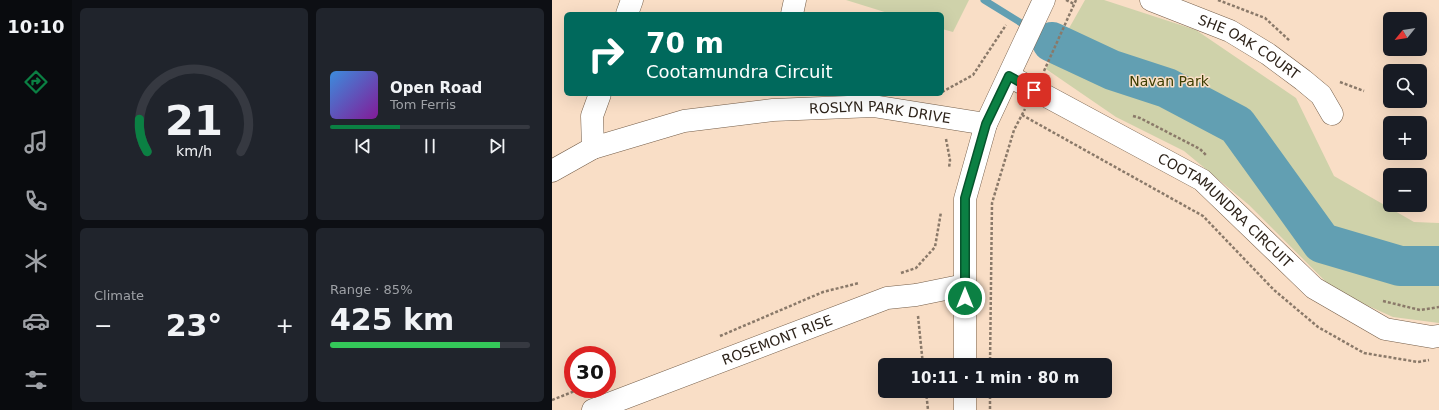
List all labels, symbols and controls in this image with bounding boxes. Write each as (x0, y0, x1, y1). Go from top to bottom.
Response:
street label: SHE OAK COURT (1196, 11, 1303, 83)
north arrow (1383, 12, 1427, 56)
map controls (1383, 12, 1427, 212)
text: 10:10 (7, 16, 65, 37)
text: 70 m (646, 27, 724, 60)
icon: right (580, 28, 632, 80)
text: Cootamundra Circuit (646, 61, 833, 82)
button: search (1383, 64, 1427, 108)
icon: directions (22, 68, 50, 96)
pin (1017, 73, 1051, 107)
park label: Navan Park (1129, 73, 1210, 89)
text: Open Road (390, 79, 482, 97)
icon: arrive (1023, 79, 1045, 101)
text: 21 (165, 96, 223, 145)
text: Tom Ferris (390, 97, 456, 112)
street label: ROSLYN PARK DRIVE (809, 98, 952, 126)
button: + (1383, 116, 1427, 160)
icon: music (22, 128, 50, 156)
icon: previous (352, 135, 374, 157)
icon: pause (419, 135, 441, 157)
icon: next (486, 135, 508, 157)
text: km/h (176, 143, 212, 159)
street label: COOTAMUNDRA CIRCUIT (1155, 150, 1296, 271)
button: − (1383, 168, 1427, 212)
icon: phone (22, 187, 50, 215)
icon: climate (22, 247, 50, 275)
position arrow (944, 277, 986, 319)
text: Range · 85% (330, 282, 413, 297)
text: Climate (94, 288, 144, 303)
text: 425 km (330, 302, 454, 337)
icon: car (22, 307, 50, 335)
text: 23° (166, 308, 222, 343)
street label: ROSEMONT RISE (720, 312, 835, 368)
text: − (94, 313, 112, 338)
text: + (276, 313, 294, 338)
speed limit sign: 30 (564, 346, 616, 398)
icon: filters (22, 366, 50, 394)
text: 10:11 · 1 min · 80 m (911, 369, 1079, 387)

